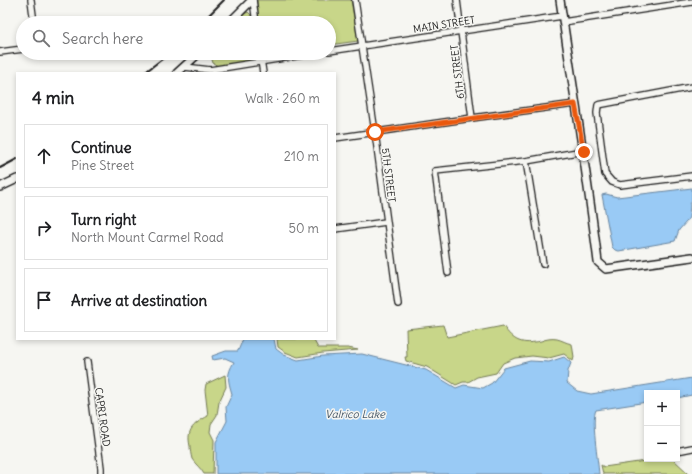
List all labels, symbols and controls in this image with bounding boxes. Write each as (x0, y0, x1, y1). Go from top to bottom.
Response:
street label: MAIN STREET (412, 13, 476, 36)
search box (16, 16, 336, 60)
icon: search (30, 27, 52, 49)
text: Search here (62, 29, 143, 48)
street label: 6TH STREET (448, 44, 467, 100)
text: 4 min (32, 87, 74, 109)
text: Walk · 260 m (245, 90, 320, 107)
route start (366, 123, 384, 141)
text: Continue (71, 138, 132, 157)
route end (575, 143, 593, 161)
icon: ahead (33, 145, 55, 167)
street label: 5TH STREET (379, 147, 398, 203)
text: 210 m (284, 148, 319, 165)
text: Pine Street (71, 157, 134, 174)
text: Turn right (71, 210, 136, 229)
icon: right (33, 217, 55, 239)
text: 50 m (288, 220, 319, 237)
text: North Mount Carmel Road (71, 229, 224, 246)
icon: arrive (33, 289, 55, 311)
text: Arrive at destination (71, 291, 207, 310)
street label: CAPRI ROAD (92, 387, 113, 448)
map controls (644, 390, 680, 462)
button: + (644, 390, 680, 426)
water label: Valrico Lake (325, 407, 386, 421)
button: − (644, 426, 680, 462)

